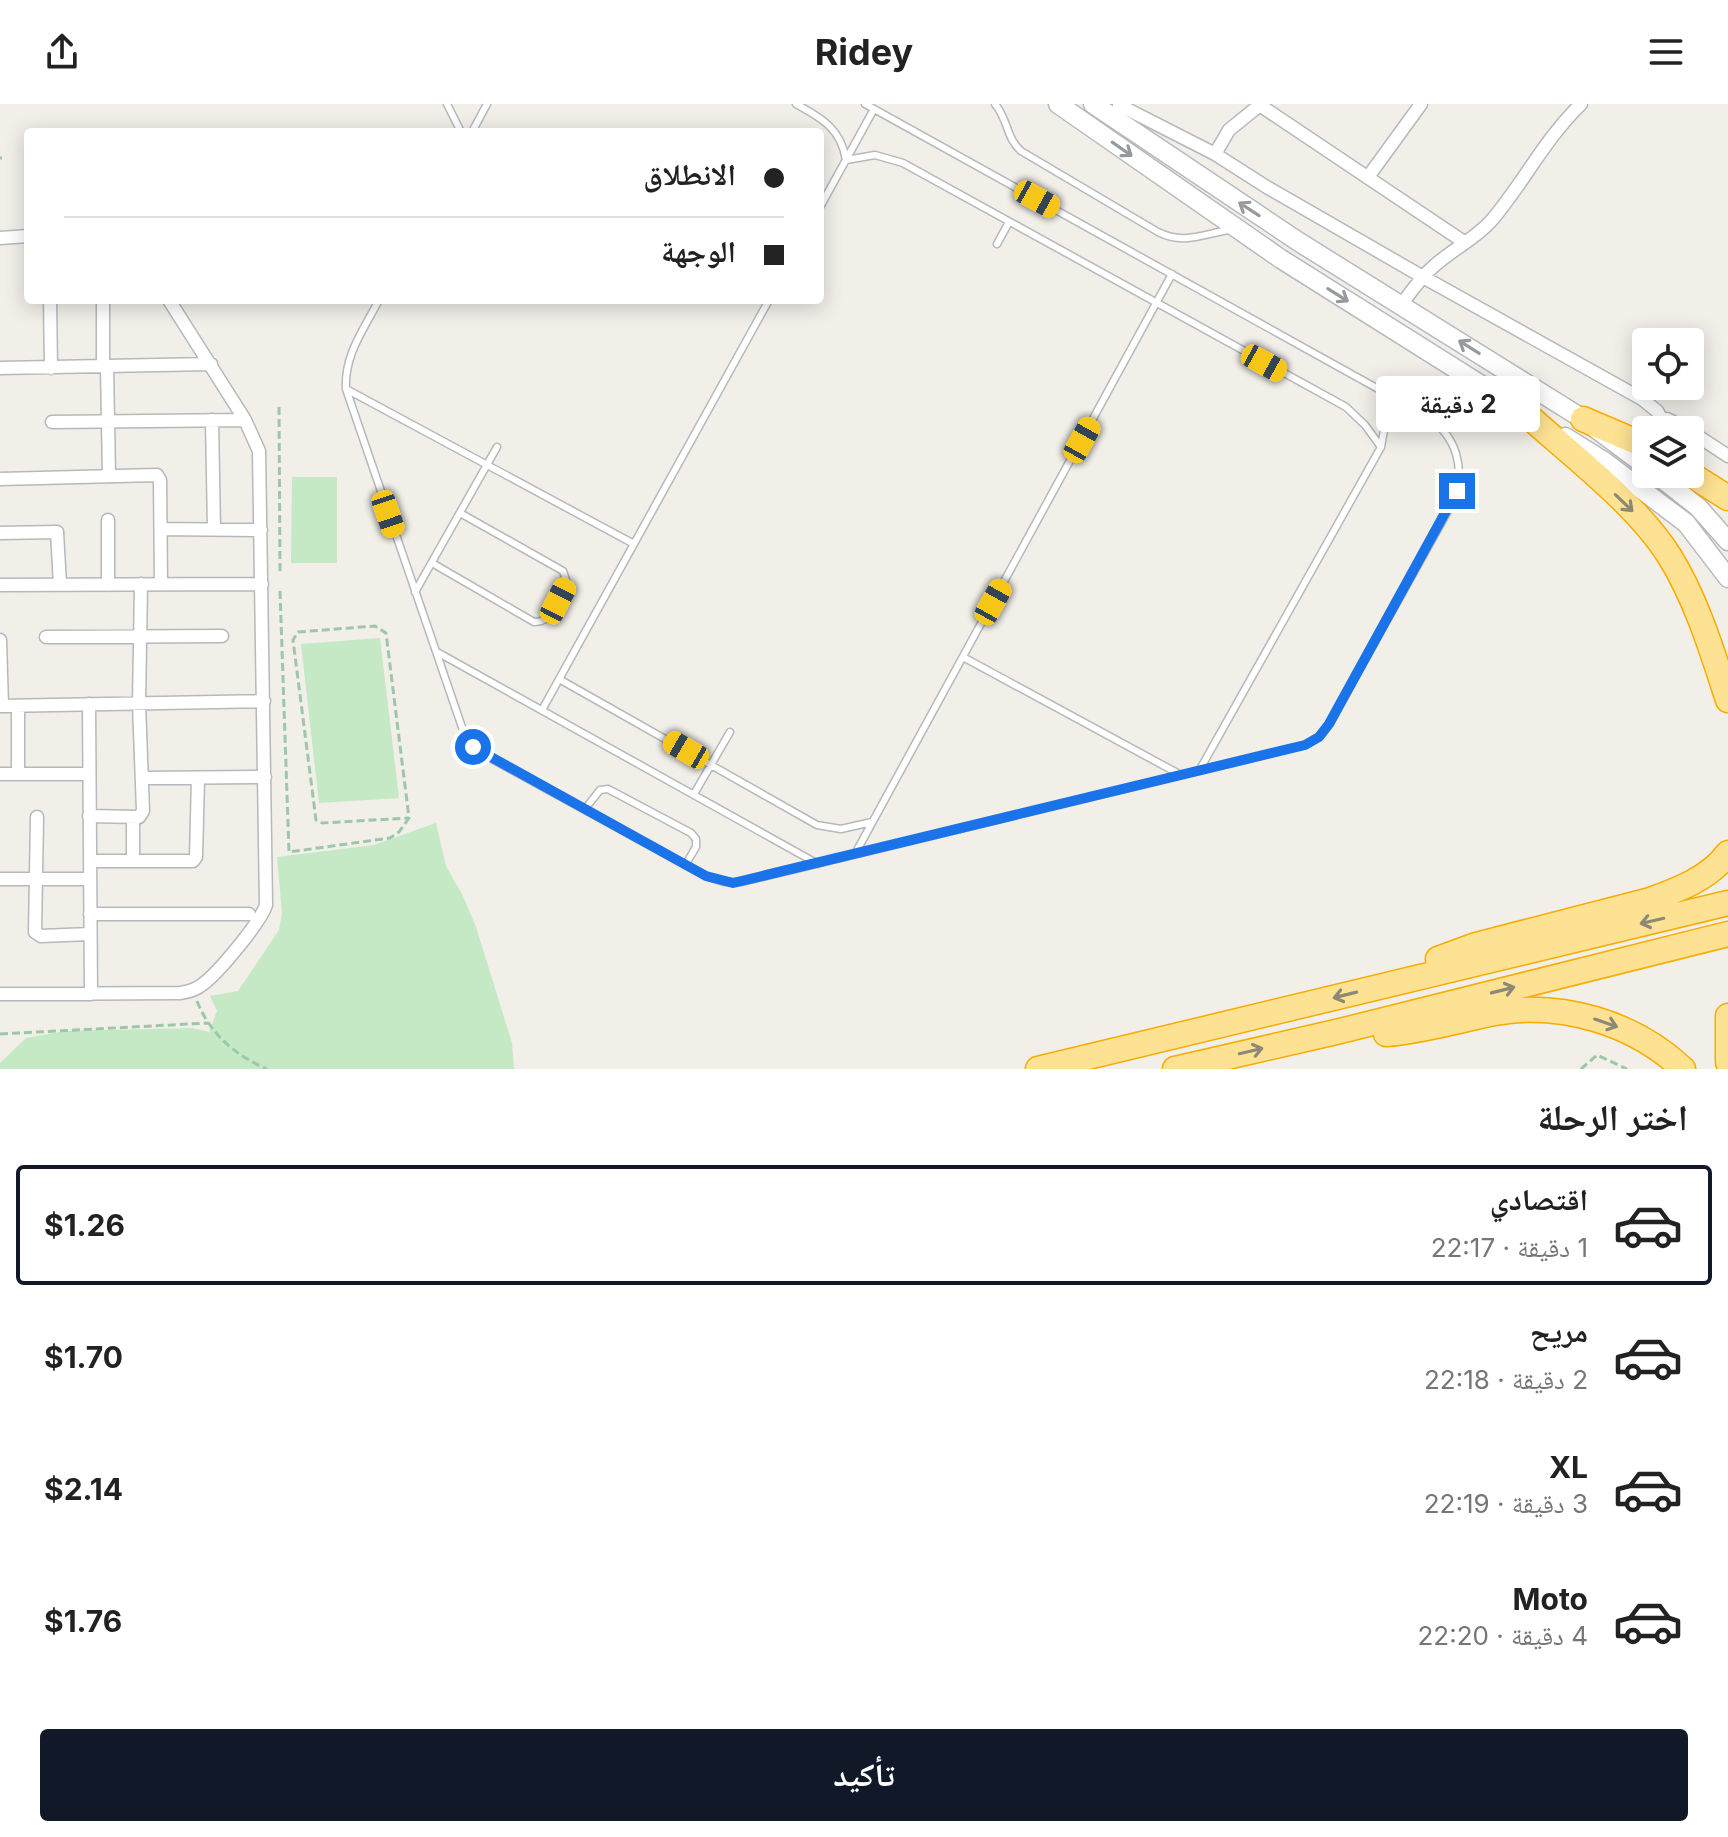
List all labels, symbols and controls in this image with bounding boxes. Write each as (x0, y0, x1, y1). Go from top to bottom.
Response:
icon: share (40, 30, 84, 74)
text: Ridey (815, 30, 913, 74)
icon: menu (1644, 30, 1688, 74)
one-way arrow (1111, 141, 1133, 157)
text: الانطلاق (643, 156, 736, 192)
car (1010, 177, 1064, 221)
one-way arrow (1238, 201, 1261, 217)
text: الوجهة (661, 233, 736, 269)
one-way arrow (1326, 286, 1348, 303)
map controls (1632, 328, 1704, 488)
button: locate (1632, 328, 1704, 400)
one-way arrow (1459, 339, 1481, 356)
car (1237, 341, 1291, 385)
callout: 2 دقيقة (1375, 375, 1539, 431)
text: 2 دقيقة (1419, 388, 1497, 419)
car (1060, 413, 1104, 467)
button: layers (1632, 416, 1704, 488)
route end (1439, 473, 1475, 509)
car (369, 487, 407, 541)
one-way arrow (1614, 493, 1633, 512)
car (536, 574, 580, 628)
car (971, 575, 1015, 629)
car (659, 728, 713, 772)
route start (455, 729, 491, 765)
one-way arrow (1640, 914, 1666, 929)
one-way arrow (1490, 982, 1516, 997)
one-way arrow (1332, 988, 1358, 1003)
one-way arrow (1593, 1017, 1618, 1031)
one-way arrow (1237, 1043, 1263, 1058)
text: اختر الرحلة (1537, 1095, 1688, 1139)
text: اقتصادي (1490, 1181, 1588, 1217)
icon: car (1612, 1189, 1684, 1261)
text: $1.26 (44, 1207, 125, 1243)
text: 1 دقيقة · 22:17 (1431, 1232, 1588, 1263)
text: مريح (1530, 1313, 1588, 1349)
icon: car (1612, 1321, 1684, 1393)
text: $1.70 (44, 1339, 123, 1375)
text: 2 دقيقة · 22:18 (1424, 1364, 1588, 1395)
text: XL (1549, 1449, 1588, 1485)
icon: car (1612, 1453, 1684, 1525)
text: $2.14 (44, 1471, 123, 1507)
text: 3 دقيقة · 22:19 (1424, 1488, 1588, 1519)
text: Moto (1513, 1581, 1588, 1617)
icon: car (1612, 1585, 1684, 1657)
text: $1.76 (44, 1603, 122, 1639)
text: 4 دقيقة · 22:20 (1417, 1620, 1588, 1651)
button: تأكيد (40, 1729, 1688, 1821)

